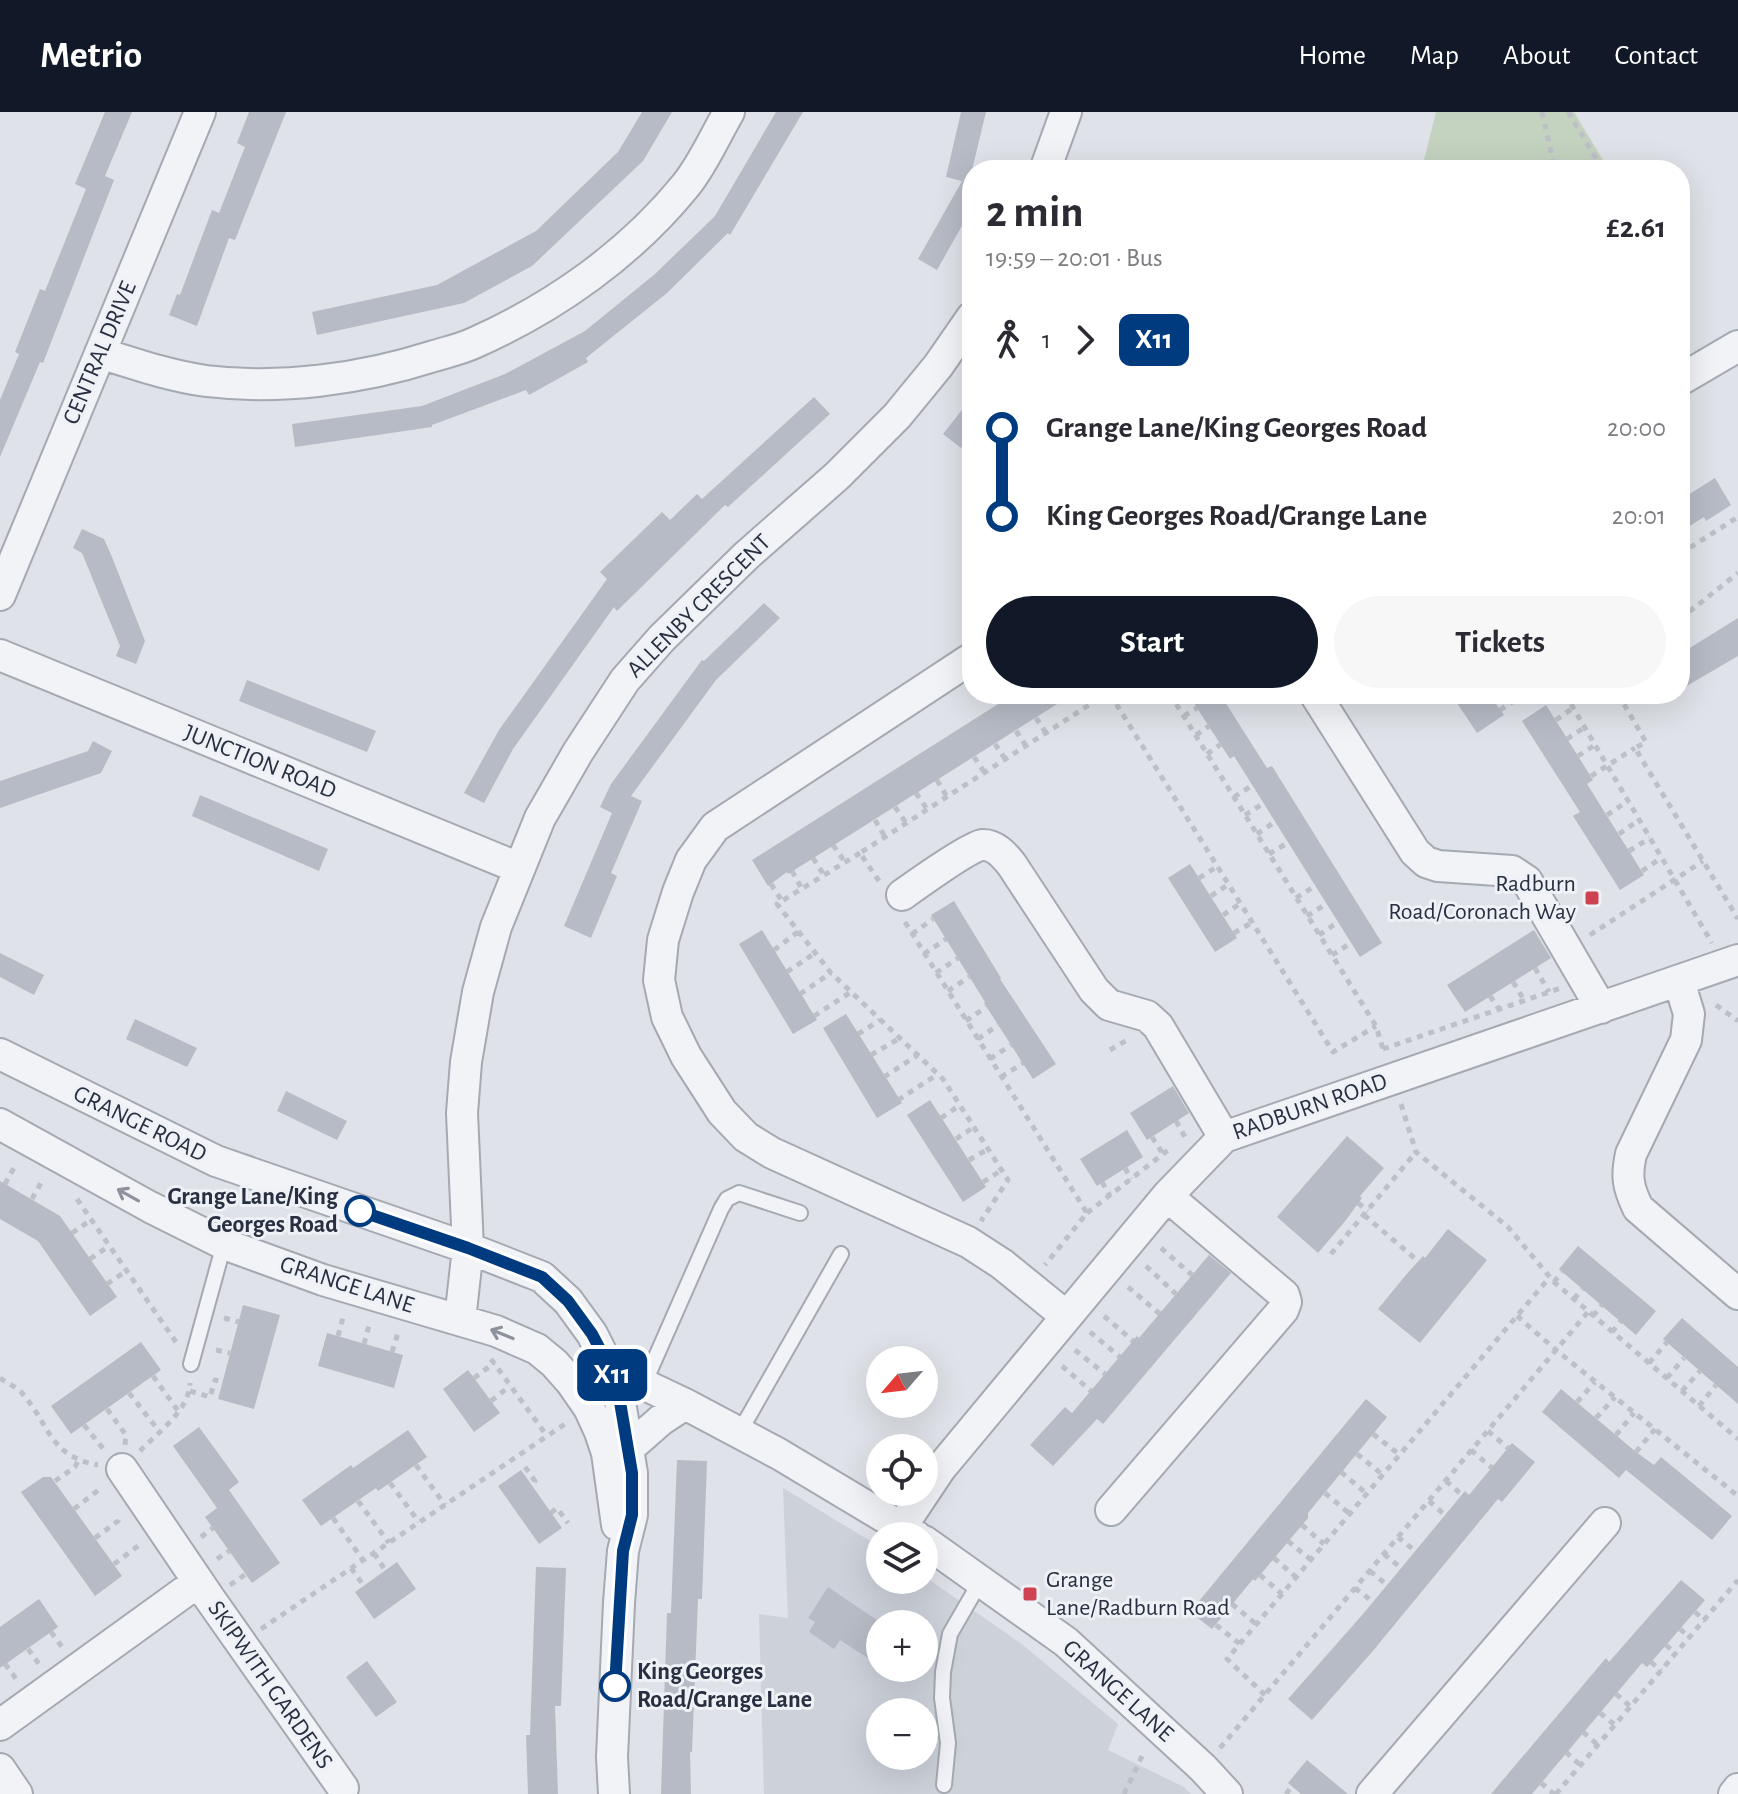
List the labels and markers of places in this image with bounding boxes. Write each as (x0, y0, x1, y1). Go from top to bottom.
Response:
place label: Radburn Road/Coronach Way (1388, 872, 1576, 924)
marker: Radburn Road/Coronach Way (1583, 889, 1601, 907)
place label: Grange Lane/King Georges Road (167, 1185, 339, 1237)
marker: Grange Lane/King Georges Road (345, 1196, 375, 1226)
place label: Grange Lane/Radburn Road (1046, 1568, 1230, 1620)
marker: Grange Lane/Radburn Road (1021, 1585, 1039, 1603)
place label: King Georges Road/Grange Lane (637, 1660, 812, 1712)
marker: King Georges Road/Grange Lane (600, 1671, 630, 1701)

